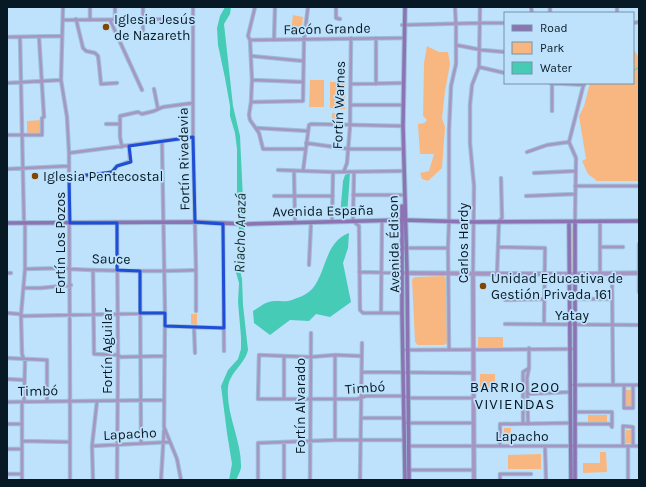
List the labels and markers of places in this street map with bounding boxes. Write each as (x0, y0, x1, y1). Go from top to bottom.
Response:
place label: Iglesia Jesús de Nazareth (114, 11, 196, 44)
marker: Iglesia Jesús de Nazareth (101, 22, 111, 32)
place label: Iglesia Pentecostal (43, 168, 163, 185)
marker: Iglesia Pentecostal (30, 171, 40, 181)
place label: Unidad Educativa de Gestión Privada 161 (491, 270, 623, 303)
marker: Unidad Educativa de Gestión Privada 161 (478, 281, 488, 291)

